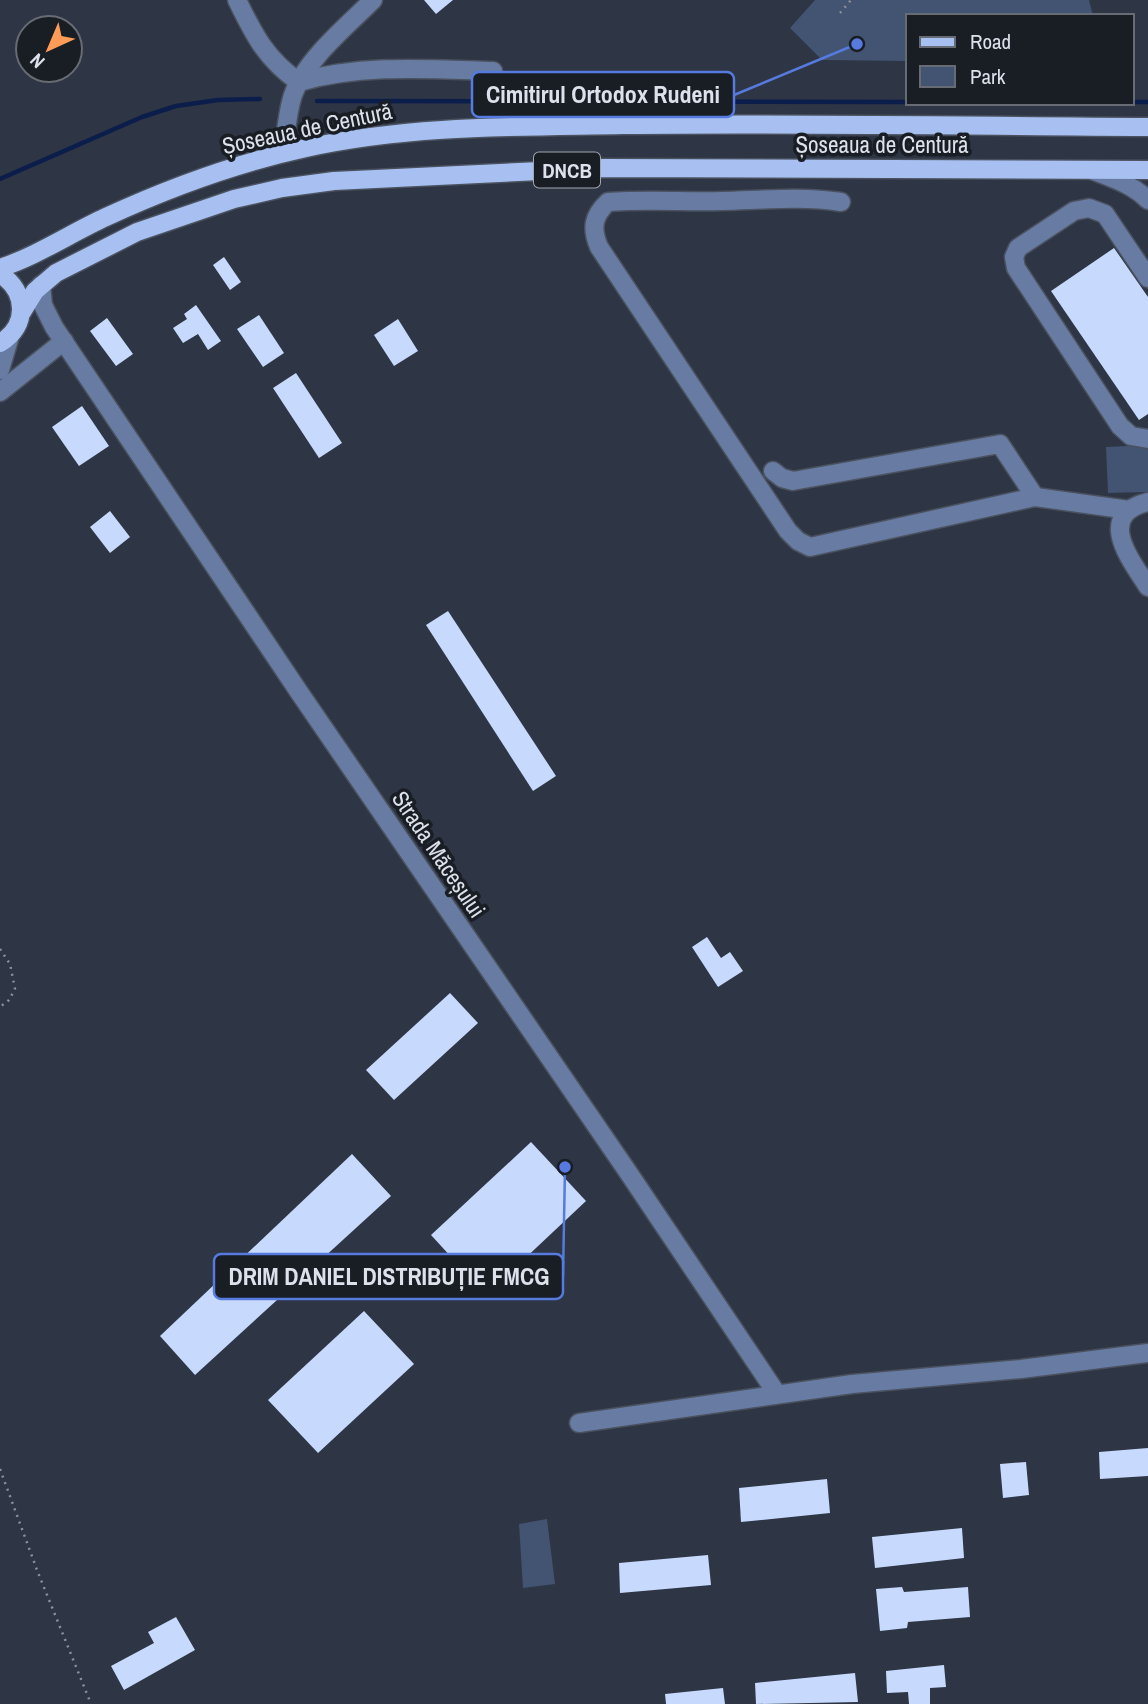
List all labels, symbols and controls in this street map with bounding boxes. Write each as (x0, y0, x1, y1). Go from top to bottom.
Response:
north arrow (14, 14, 84, 84)
legend (906, 14, 1134, 105)
text: Road (970, 27, 1011, 56)
text: N (24, 48, 50, 74)
text: Park (970, 62, 1006, 91)
callout: Cimitirul Ortodox Rudeni (472, 72, 734, 117)
text: Cimitirul Ortodox Rudeni (486, 78, 720, 110)
street label: Șoseaua de Centură (219, 95, 395, 161)
street label: Șoseaua de Centură (795, 129, 969, 160)
road number: DNCB (534, 152, 600, 188)
street label: Strada Măceșului (385, 784, 493, 924)
callout: DRIM DANIEL DISTRIBUȚIE FMCG (214, 1254, 563, 1299)
text: DRIM DANIEL DISTRIBUȚIE FMCG (228, 1260, 550, 1292)

